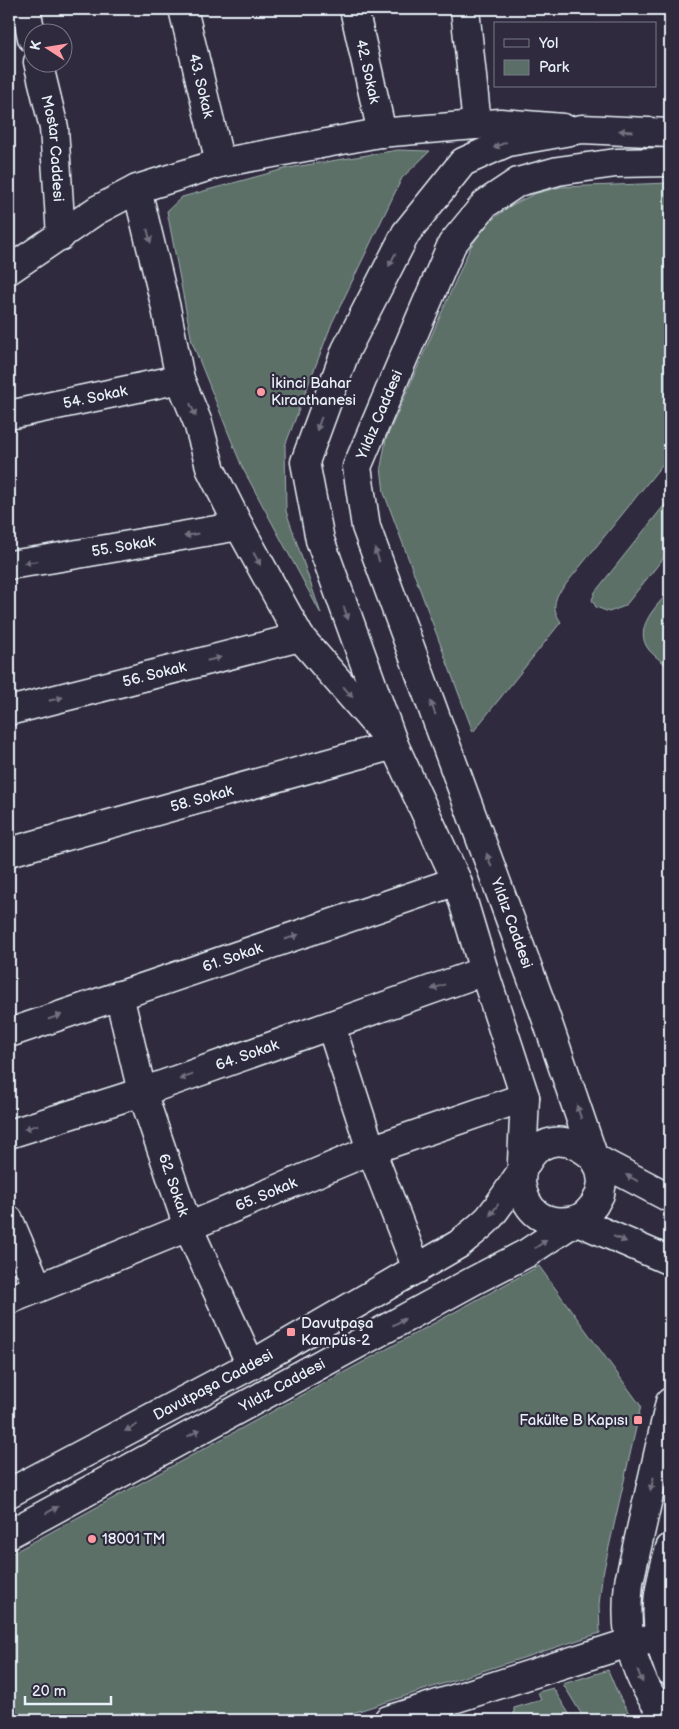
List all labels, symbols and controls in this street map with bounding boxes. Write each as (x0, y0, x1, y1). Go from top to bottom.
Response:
north arrow (22, 22, 72, 72)
legend (494, 22, 656, 88)
text: Yol (538, 34, 558, 53)
street label: 42. Sokak (351, 38, 384, 106)
text: K (26, 39, 45, 52)
street label: 43. Sokak (184, 52, 218, 121)
text: Park (539, 58, 570, 77)
street label: Mostar Caddesi (36, 93, 68, 202)
one-way arrow (618, 127, 634, 135)
one-way arrow (493, 142, 507, 150)
one-way arrow (145, 229, 153, 244)
one-way arrow (388, 253, 396, 267)
street label: Yıldız Caddesi (352, 367, 407, 463)
place label: İkinci Bahar Kıraathanesi (271, 374, 356, 410)
street label: 54. Sokak (61, 381, 130, 413)
marker: İkinci Bahar Kıraathanesi (255, 386, 267, 398)
one-way arrow (189, 403, 197, 418)
one-way arrow (315, 417, 323, 432)
street label: 55. Sokak (90, 532, 158, 561)
one-way arrow (183, 532, 199, 540)
one-way arrow (373, 547, 381, 562)
one-way arrow (253, 552, 261, 566)
one-way arrow (22, 558, 38, 566)
one-way arrow (342, 606, 350, 621)
one-way arrow (206, 655, 221, 663)
street label: 56. Sokak (121, 657, 189, 692)
one-way arrow (342, 686, 354, 698)
one-way arrow (49, 694, 64, 702)
one-way arrow (429, 700, 436, 715)
street label: 58. Sokak (168, 781, 236, 817)
one-way arrow (485, 852, 493, 867)
street label: Yıldız Caddesi (486, 874, 537, 971)
one-way arrow (284, 933, 299, 940)
street label: 61. Sokak (200, 938, 266, 977)
one-way arrow (430, 983, 445, 991)
one-way arrow (48, 1013, 63, 1021)
street label: 64. Sokak (213, 1035, 282, 1075)
one-way arrow (178, 1073, 193, 1081)
one-way arrow (574, 1104, 582, 1119)
one-way arrow (24, 1123, 39, 1131)
street label: 62. Sokak (154, 1151, 193, 1220)
street label: 65. Sokak (233, 1173, 301, 1216)
one-way arrow (625, 1174, 640, 1182)
one-way arrow (489, 1203, 499, 1217)
one-way arrow (613, 1236, 627, 1244)
one-way arrow (534, 1239, 548, 1249)
place label: Davutpaşa Kampüs-2 (301, 1314, 373, 1350)
one-way arrow (392, 1317, 405, 1326)
marker: Davutpaşa Kampüs-2 (285, 1326, 297, 1338)
street label: Davutpaşa Caddesi (150, 1345, 276, 1425)
street label: Yıldız Caddesi (235, 1354, 329, 1417)
place label: Fakülte B Kapısı (519, 1411, 628, 1430)
marker: Fakülte B Kapısı (632, 1414, 644, 1426)
one-way arrow (124, 1424, 138, 1432)
one-way arrow (188, 1428, 201, 1437)
one-way arrow (647, 1476, 655, 1492)
one-way arrow (45, 1506, 58, 1515)
place label: 18001 TM (102, 1530, 166, 1549)
marker: 18001 TM (86, 1533, 98, 1545)
one-way arrow (637, 1669, 645, 1683)
scale bar (25, 1674, 111, 1706)
text: 20 m (32, 1682, 66, 1701)

